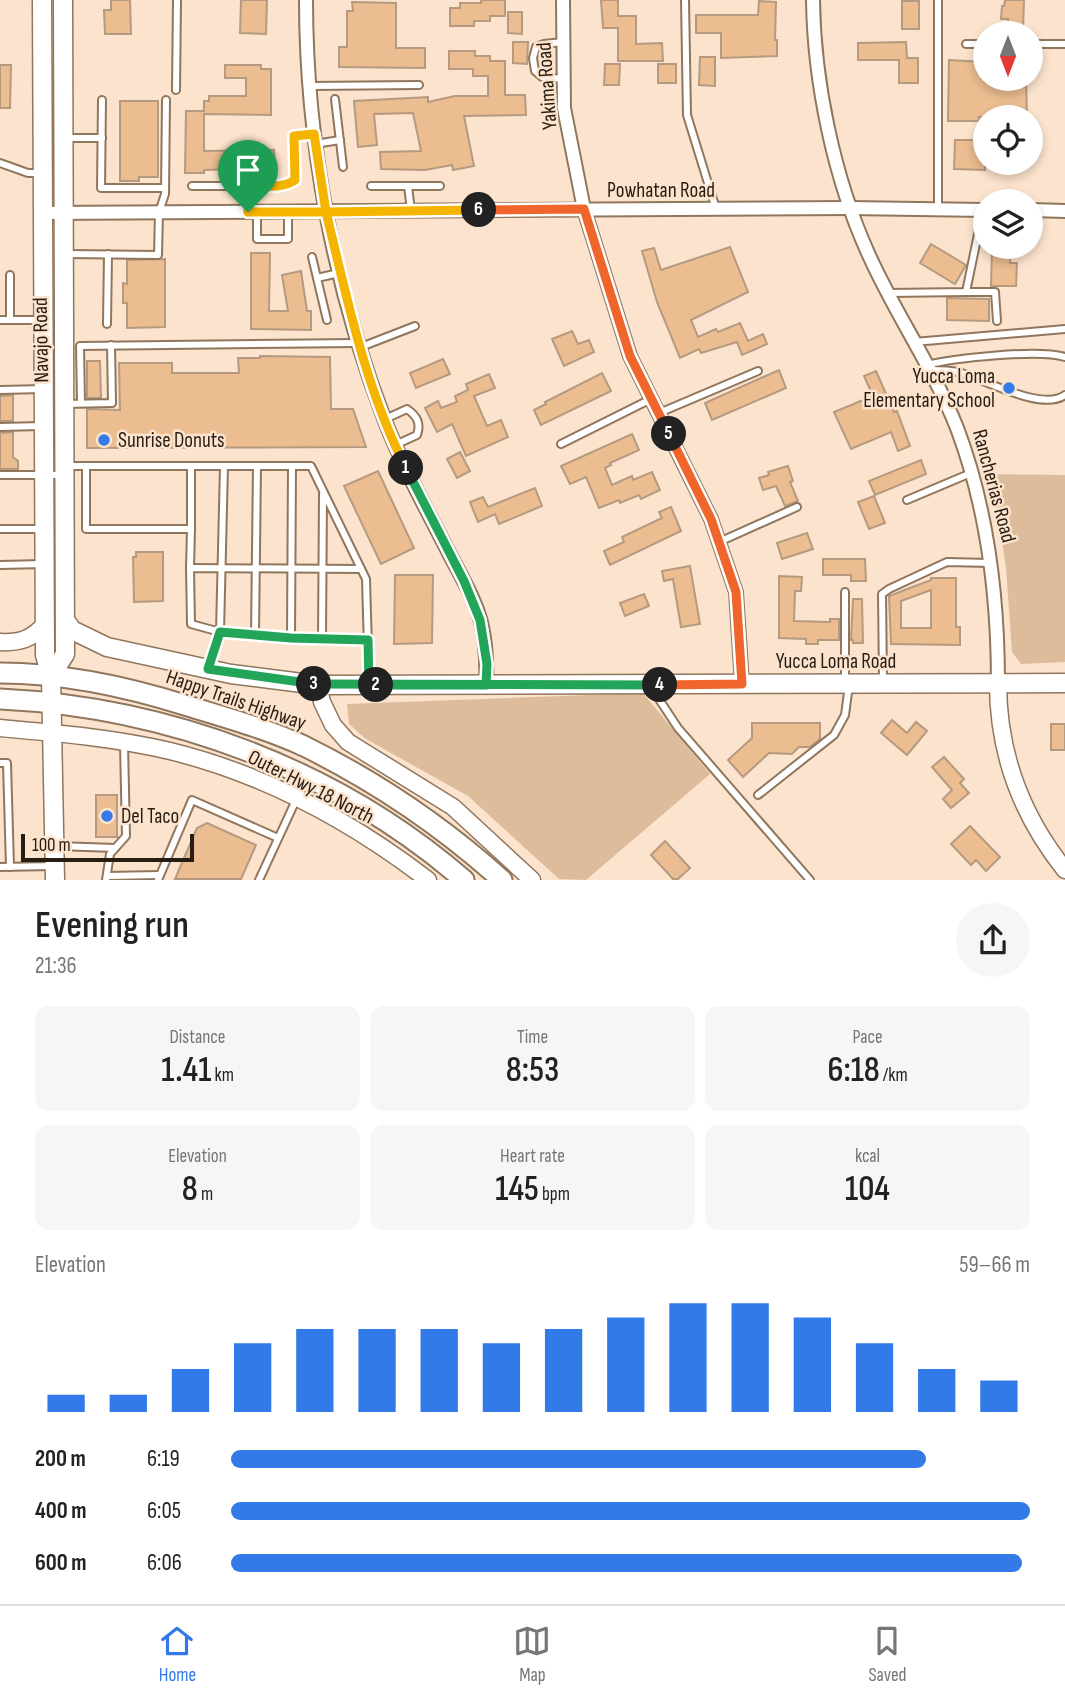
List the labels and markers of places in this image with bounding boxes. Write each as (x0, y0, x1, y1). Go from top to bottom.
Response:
pin (218, 140, 278, 212)
pin: 6 (462, 192, 496, 228)
place label: Yucca Loma Elementary School (863, 364, 995, 413)
marker: Yucca Loma Elementary School (1001, 380, 1017, 396)
pin: 5 (652, 416, 686, 452)
place label: Sunrise Donuts (118, 428, 225, 453)
marker: Sunrise Donuts (96, 432, 112, 448)
pin: 1 (388, 450, 424, 486)
pin: 3 (296, 666, 332, 702)
pin: 2 (358, 668, 394, 702)
pin: 4 (642, 668, 678, 702)
place label: Del Taco (121, 804, 179, 829)
marker: Del Taco (99, 808, 115, 824)

